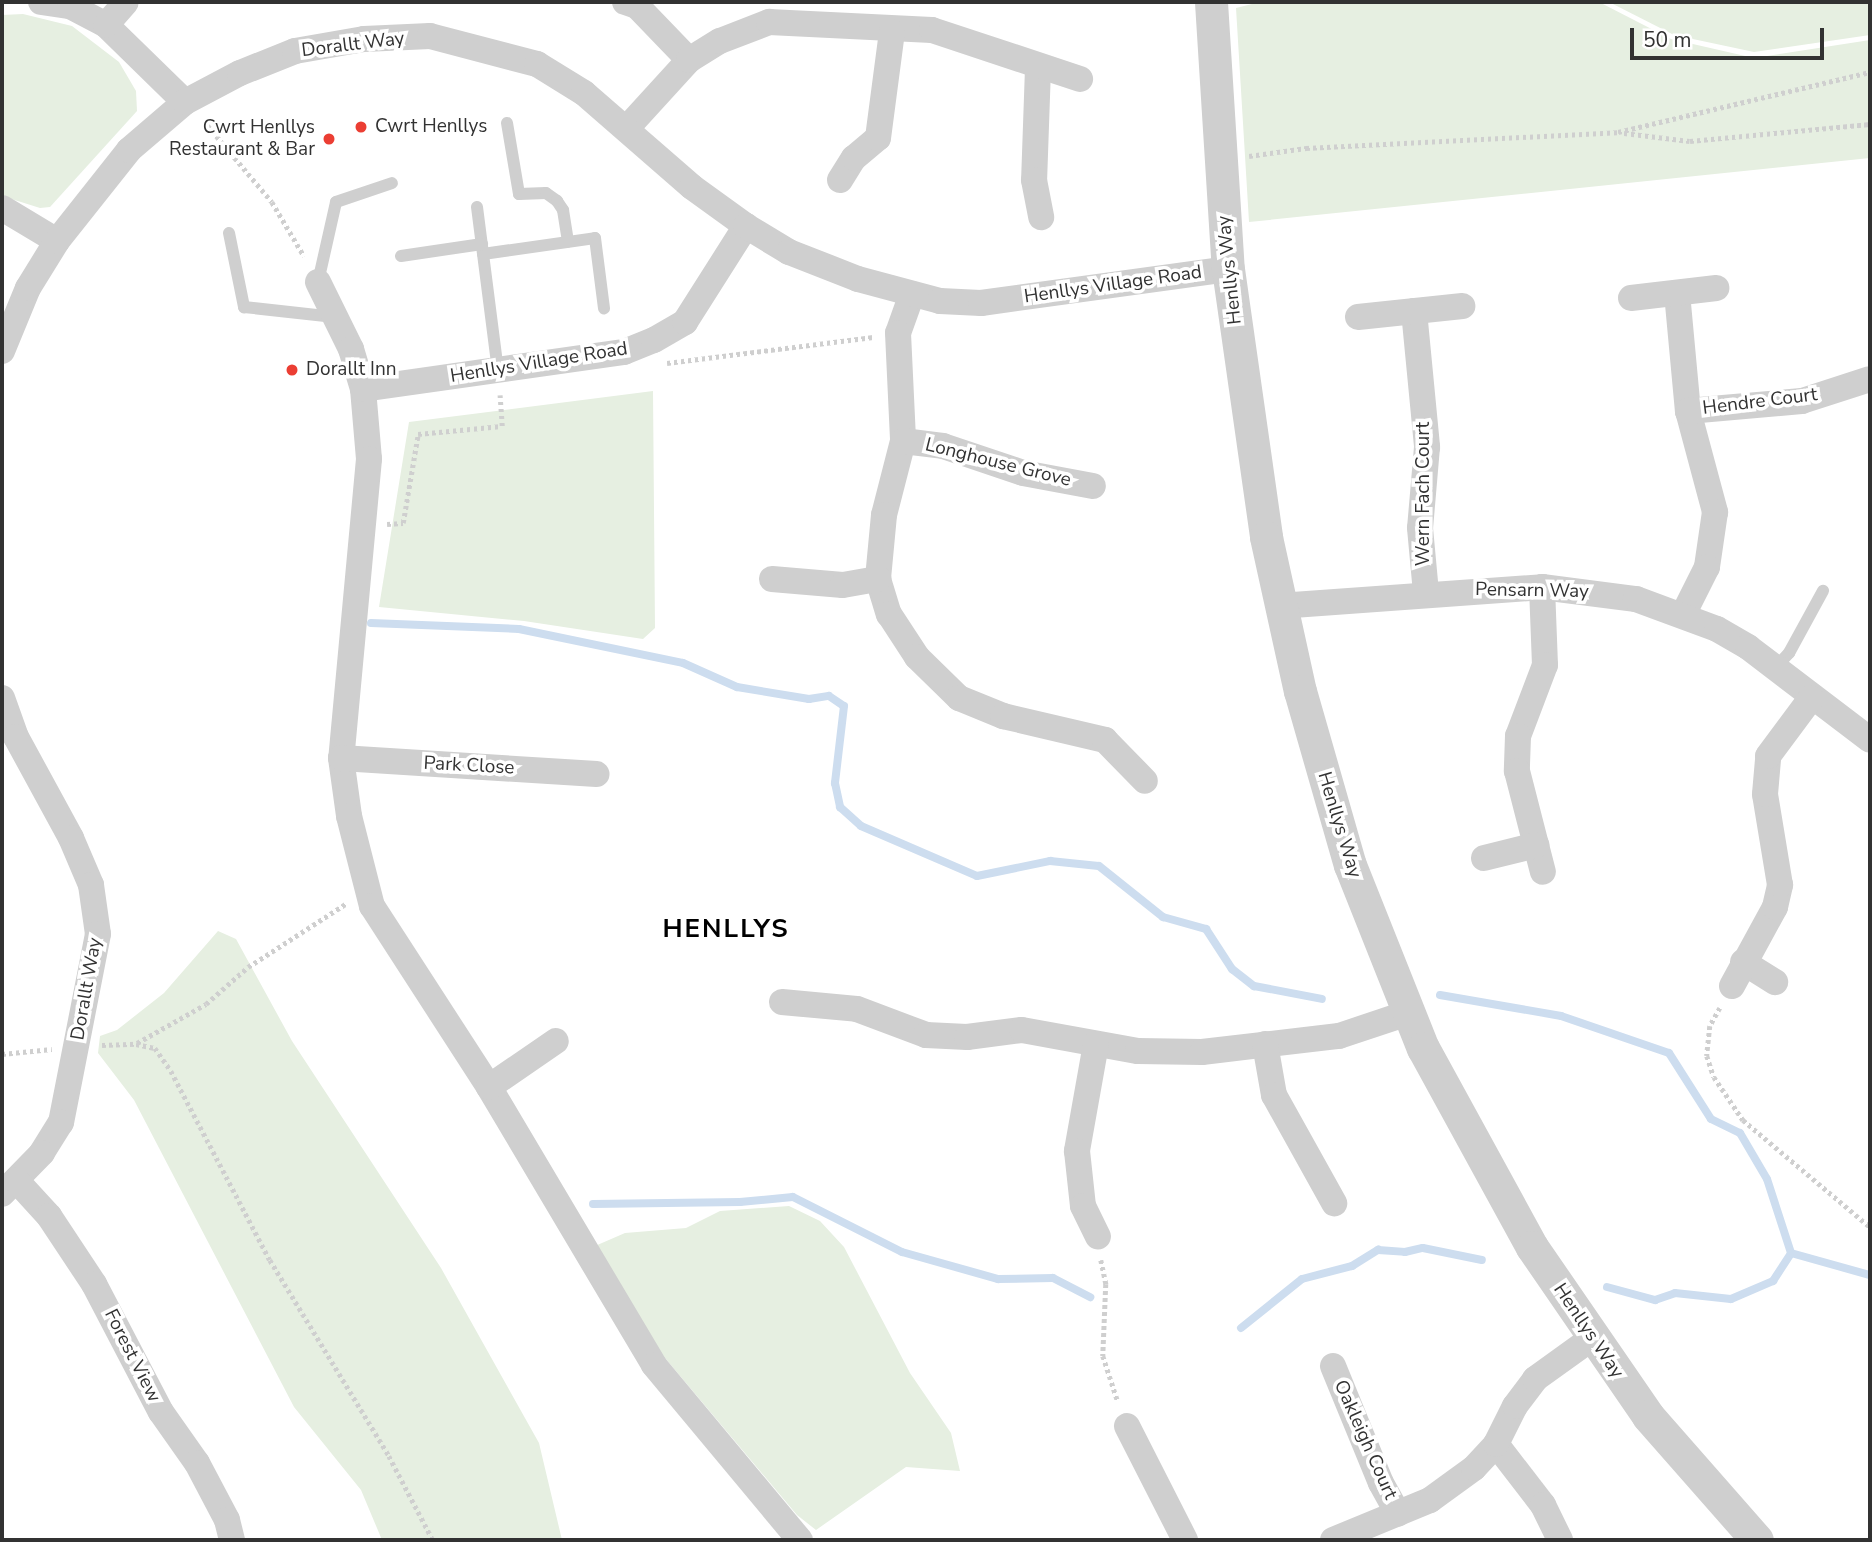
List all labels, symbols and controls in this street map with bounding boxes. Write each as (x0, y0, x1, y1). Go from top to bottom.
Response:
scale bar (1634, 14, 1828, 58)
text: 50 m (1643, 26, 1692, 54)
street label: Dorallt Way (300, 27, 406, 63)
place label: Cwrt Henllys (375, 116, 487, 138)
place label: Cwrt Henllys Restaurant & Bar (169, 117, 315, 161)
marker: Cwrt Henllys (353, 119, 369, 135)
marker: Cwrt Henllys Restaurant & Bar (321, 131, 337, 147)
street label: Henllys Way (1213, 214, 1247, 326)
street label: Henllys Village Road (1023, 261, 1203, 309)
street label: Henllys Village Road (449, 338, 629, 388)
place label: Dorallt Inn (306, 359, 397, 381)
marker: Dorallt Inn (284, 362, 300, 378)
street label: Hendre Court (1701, 384, 1819, 420)
street label: Wern Fach Court (1413, 422, 1435, 566)
street label: Longhouse Grove (923, 434, 1073, 492)
street label: Pensarn Way (1475, 579, 1589, 603)
street label: Park Close (423, 752, 515, 780)
street label: Henllys Way (1312, 769, 1366, 881)
district label: HENLLYS (663, 913, 789, 945)
street label: Dorallt Way (67, 936, 107, 1042)
street label: Henllys Way (1548, 1279, 1628, 1383)
street label: Forest View (99, 1306, 165, 1406)
street label: Oakleigh Court (1328, 1377, 1402, 1503)

